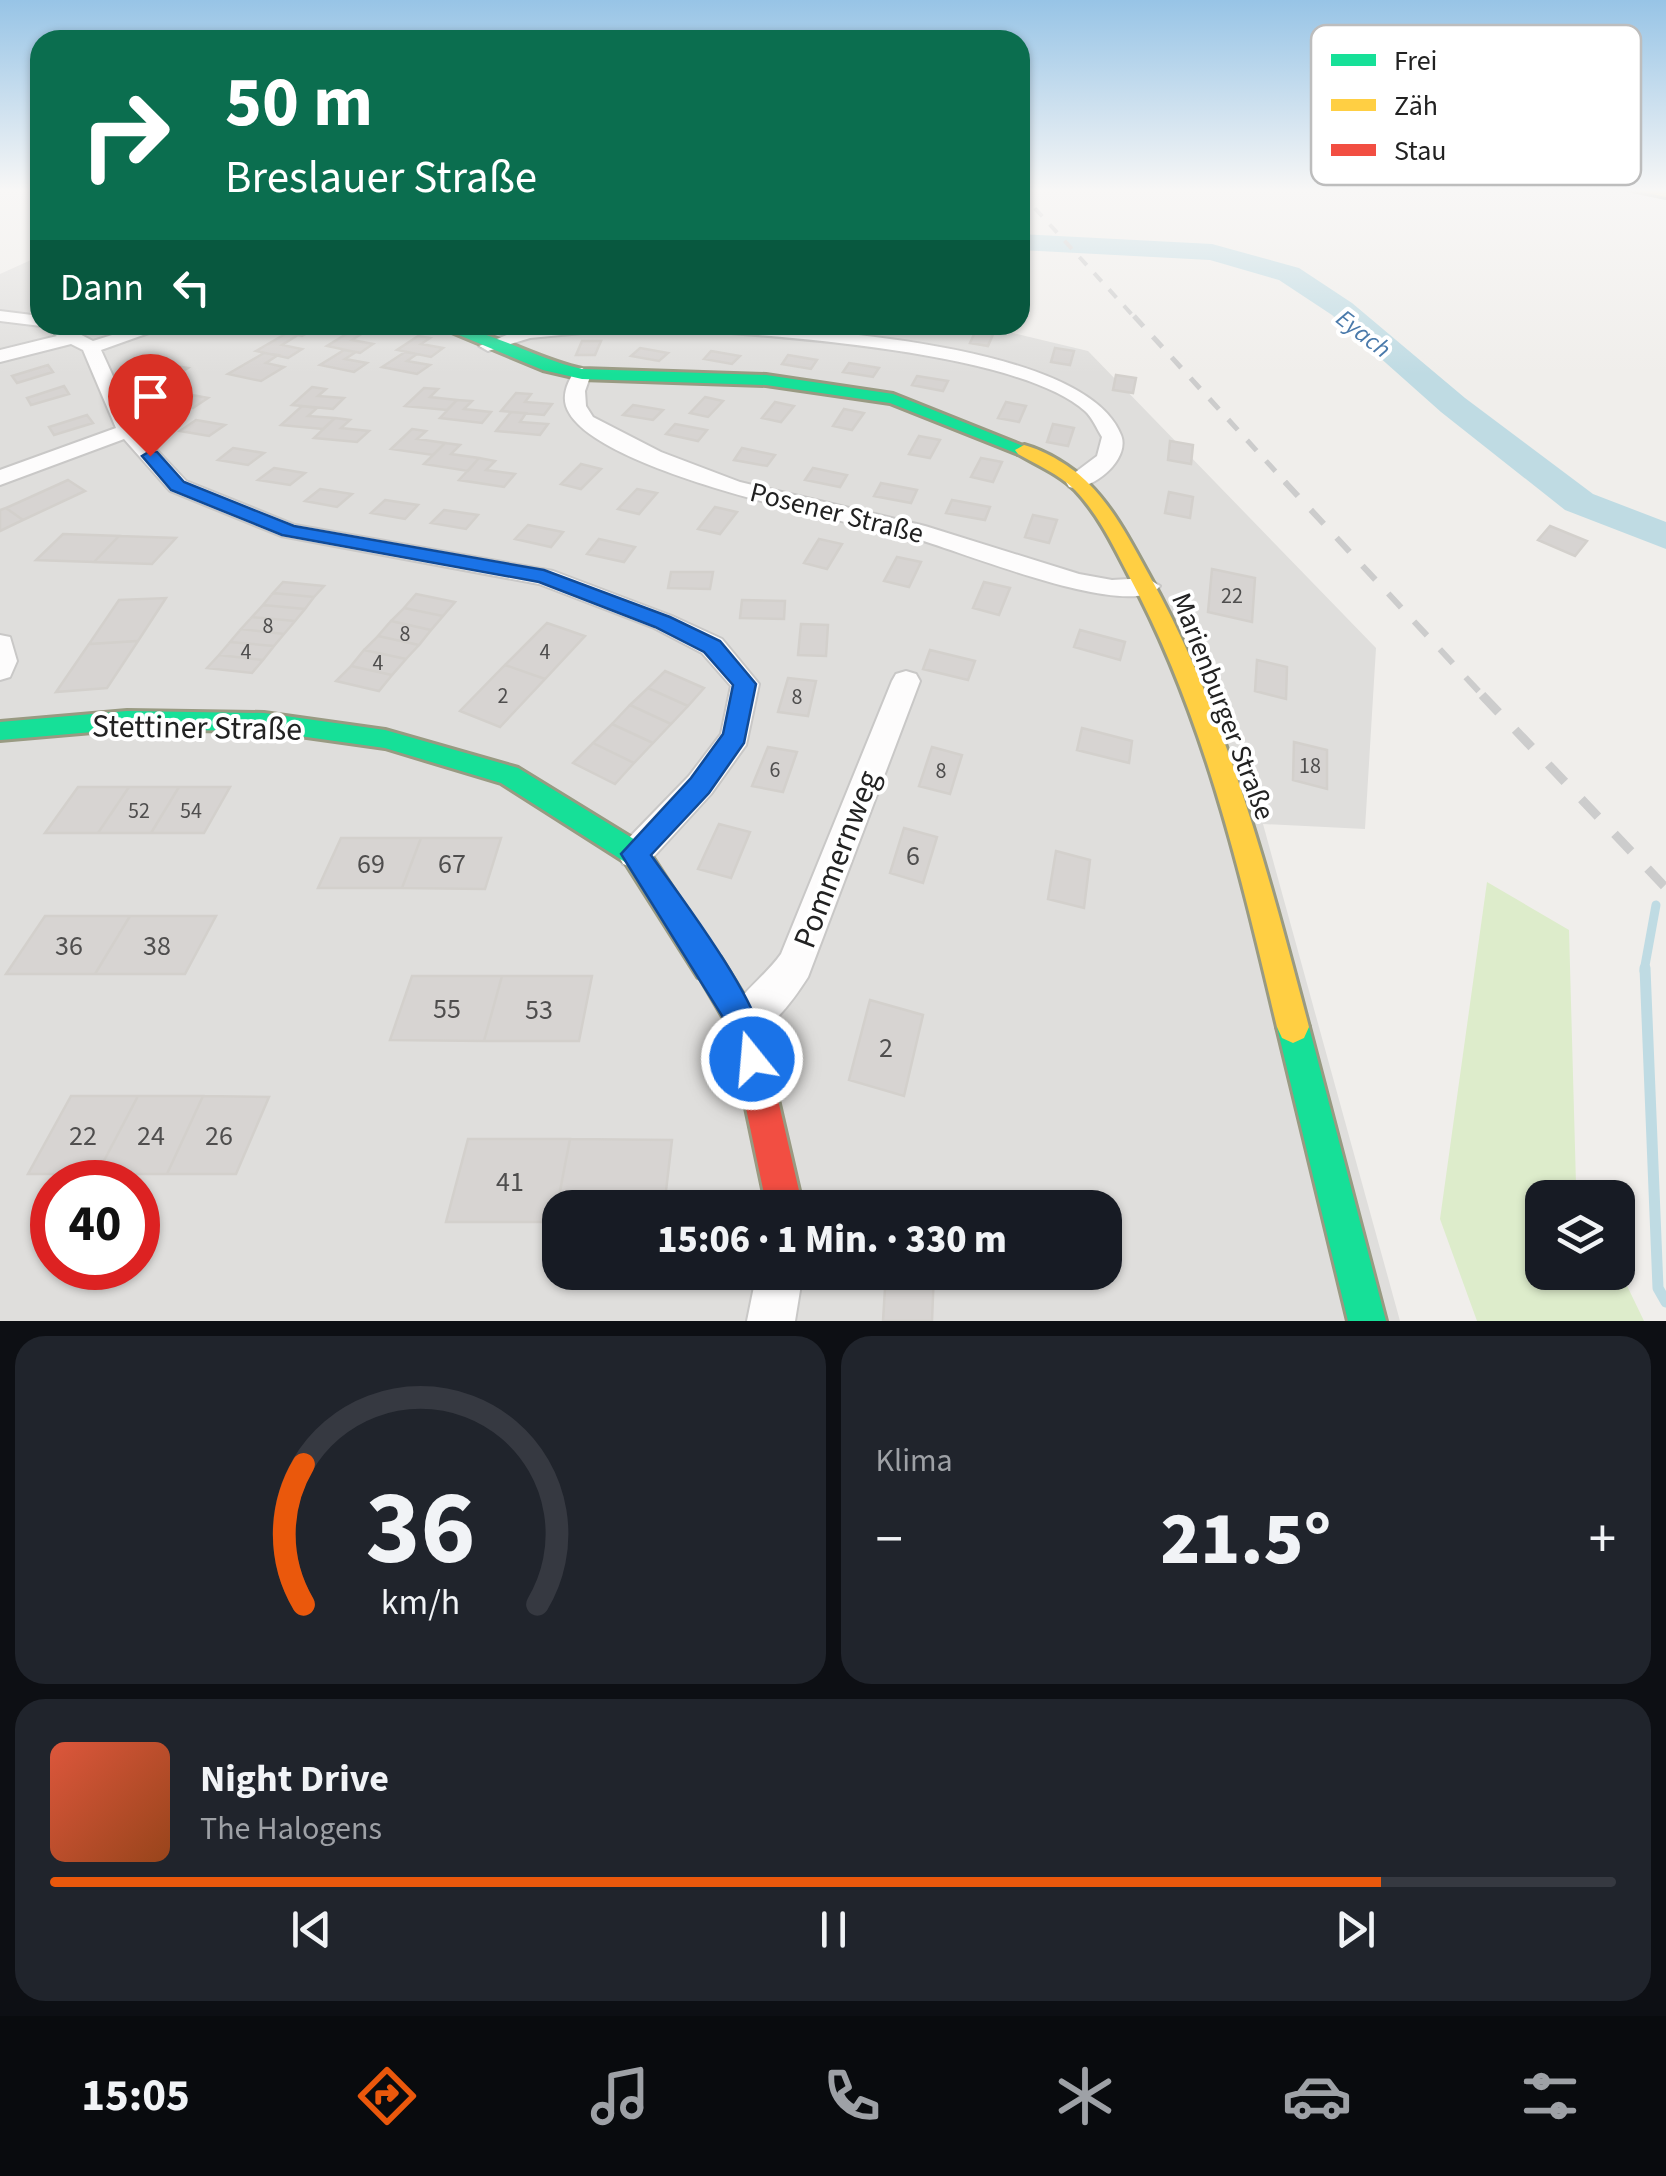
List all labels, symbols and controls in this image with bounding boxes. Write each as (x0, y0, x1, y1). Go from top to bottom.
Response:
legend (1311, 25, 1641, 185)
text: Frei (1394, 41, 1437, 81)
text: 50 m (225, 53, 373, 153)
icon: right (60, 70, 190, 200)
text: Zäh (1394, 86, 1438, 126)
text: Stau (1394, 131, 1447, 171)
text: Breslauer Straße (225, 146, 537, 210)
icon: left (164, 260, 219, 315)
text: Dann (60, 261, 144, 315)
water label: Eyach (1328, 301, 1399, 367)
pin (108, 354, 193, 457)
icon: arrive (123, 369, 178, 424)
street label: Posener Straße (746, 472, 928, 554)
house number: 22 (1221, 580, 1243, 612)
street label: Marienburger Straße (1161, 587, 1285, 826)
house number: 8 (263, 610, 274, 642)
house number: 8 (400, 618, 411, 650)
house number: 4 (241, 636, 252, 668)
house number: 4 (540, 636, 551, 668)
house number: 4 (373, 647, 384, 679)
house number: 2 (498, 680, 508, 712)
house number: 8 (792, 681, 803, 713)
street label: Stettiner Straße (92, 703, 302, 753)
house number: 18 (1299, 750, 1321, 782)
house number: 6 (770, 754, 781, 786)
house number: 8 (936, 755, 947, 787)
street label: Pommernweg (782, 764, 892, 955)
house number: 52 (128, 795, 150, 827)
house number: 54 (180, 795, 202, 827)
house number: 6 (906, 836, 920, 876)
house number: 69 (357, 844, 385, 884)
house number: 67 (438, 844, 466, 884)
house number: 36 (55, 926, 83, 966)
house number: 38 (143, 926, 171, 966)
house number: 55 (433, 989, 461, 1029)
house number: 53 (525, 990, 553, 1030)
position arrow (700, 1007, 804, 1111)
house number: 2 (879, 1028, 893, 1068)
house number: 22 (69, 1116, 97, 1156)
house number: 24 (137, 1116, 165, 1156)
house number: 26 (205, 1116, 233, 1156)
speed limit sign: 40 (30, 1160, 160, 1290)
house number: 41 (496, 1162, 524, 1202)
map controls (1525, 1180, 1635, 1290)
button: layers (1525, 1180, 1635, 1290)
text: 15:06 · 1 Min. · 330 m (657, 1213, 1007, 1267)
text: Klima (876, 1438, 953, 1484)
text: 36 (365, 1456, 475, 1604)
text: 21.5° (1160, 1486, 1331, 1593)
text: − (876, 1501, 903, 1579)
text: + (1589, 1501, 1616, 1579)
text: km/h (381, 1577, 460, 1628)
text: Night Drive (200, 1752, 389, 1806)
text: The Halogens (200, 1806, 382, 1852)
icon: previous (284, 1902, 339, 1957)
icon: pause (806, 1902, 861, 1957)
icon: next (1328, 1902, 1383, 1957)
icon: directions (352, 2061, 422, 2131)
icon: music (585, 2061, 655, 2131)
icon: phone (817, 2061, 887, 2131)
icon: climate (1050, 2061, 1120, 2131)
icon: car (1282, 2061, 1352, 2131)
icon: filters (1515, 2061, 1585, 2131)
text: 15:05 (81, 2064, 190, 2128)

